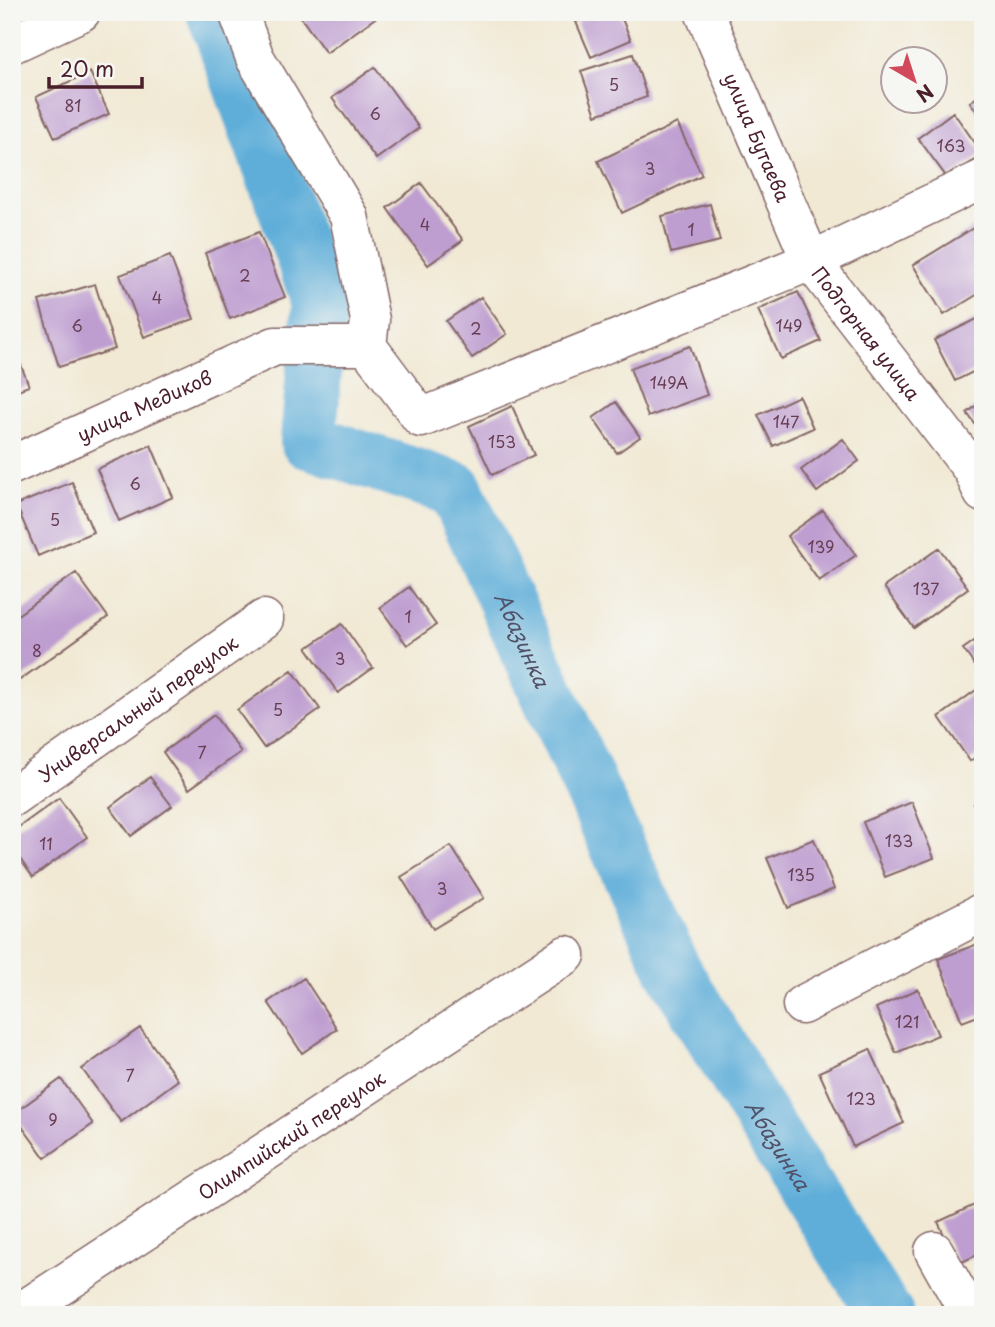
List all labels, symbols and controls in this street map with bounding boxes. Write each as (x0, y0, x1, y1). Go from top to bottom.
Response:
scale bar (49, 46, 142, 90)
north arrow (880, 46, 950, 116)
text: 20 m (60, 52, 114, 84)
street label: улица Бутаева (718, 68, 798, 206)
house number: 5 (609, 72, 619, 96)
text: N (911, 78, 940, 110)
house number: 81 (64, 93, 82, 117)
house number: 6 (369, 101, 381, 125)
house number: 163 (936, 133, 966, 157)
house number: 3 (645, 156, 655, 180)
house number: 4 (420, 212, 430, 236)
house number: 1 (687, 217, 695, 241)
street label: Подгорная улица (806, 260, 928, 406)
house number: 2 (239, 263, 251, 287)
house number: 4 (152, 285, 162, 309)
house number: 6 (71, 313, 83, 337)
house number: 149 (776, 313, 802, 337)
house number: 2 (470, 316, 482, 340)
street label: улица Медиков (72, 362, 216, 448)
house number: 149А (650, 370, 688, 394)
house number: 147 (773, 409, 799, 433)
house number: 153 (488, 429, 516, 453)
house number: 6 (129, 471, 141, 495)
house number: 5 (50, 507, 60, 531)
house number: 139 (808, 534, 834, 558)
house number: 137 (913, 576, 939, 600)
water label: Абазинка (488, 586, 559, 693)
house number: 1 (404, 604, 412, 628)
street label: Универсальный переулок (32, 628, 244, 788)
house number: 8 (32, 638, 42, 662)
house number: 3 (335, 646, 345, 670)
house number: 5 (273, 697, 283, 721)
house number: 7 (197, 740, 207, 764)
house number: 133 (885, 828, 913, 852)
house number: 11 (39, 831, 53, 855)
house number: 135 (787, 862, 815, 886)
house number: 3 (437, 876, 447, 900)
house number: 121 (895, 1009, 919, 1033)
house number: 7 (125, 1063, 135, 1087)
street label: Олимпийский переулок (192, 1063, 391, 1206)
house number: 123 (846, 1086, 876, 1110)
water label: Абазинка (738, 1093, 820, 1197)
house number: 9 (48, 1107, 58, 1131)

